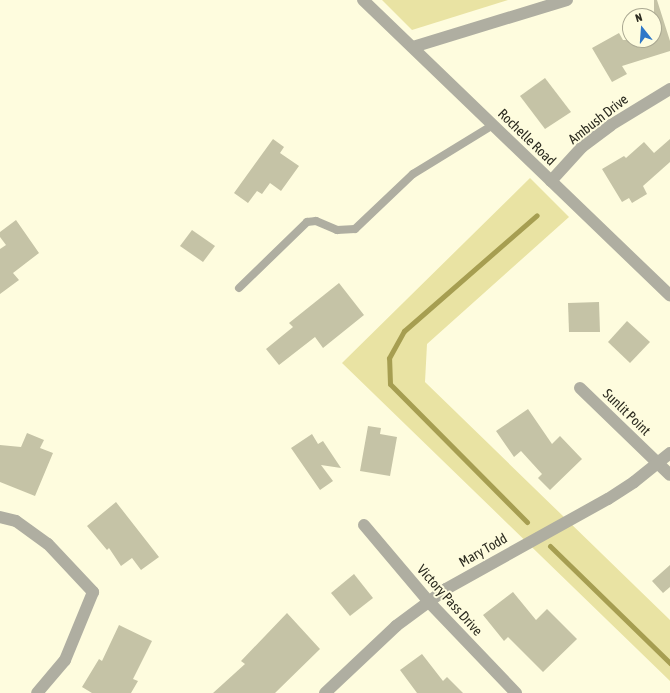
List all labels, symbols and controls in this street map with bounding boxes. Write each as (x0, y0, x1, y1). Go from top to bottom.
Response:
north arrow (622, 8, 662, 48)
text: N (634, 11, 644, 24)
street label: Ambush Drive (565, 90, 631, 148)
street label: Rochelle Road (494, 105, 560, 169)
street label: Sunlit Point (600, 385, 654, 439)
street label: Mary Todd (456, 530, 510, 570)
street label: Victory Pass Drive (414, 561, 486, 639)

